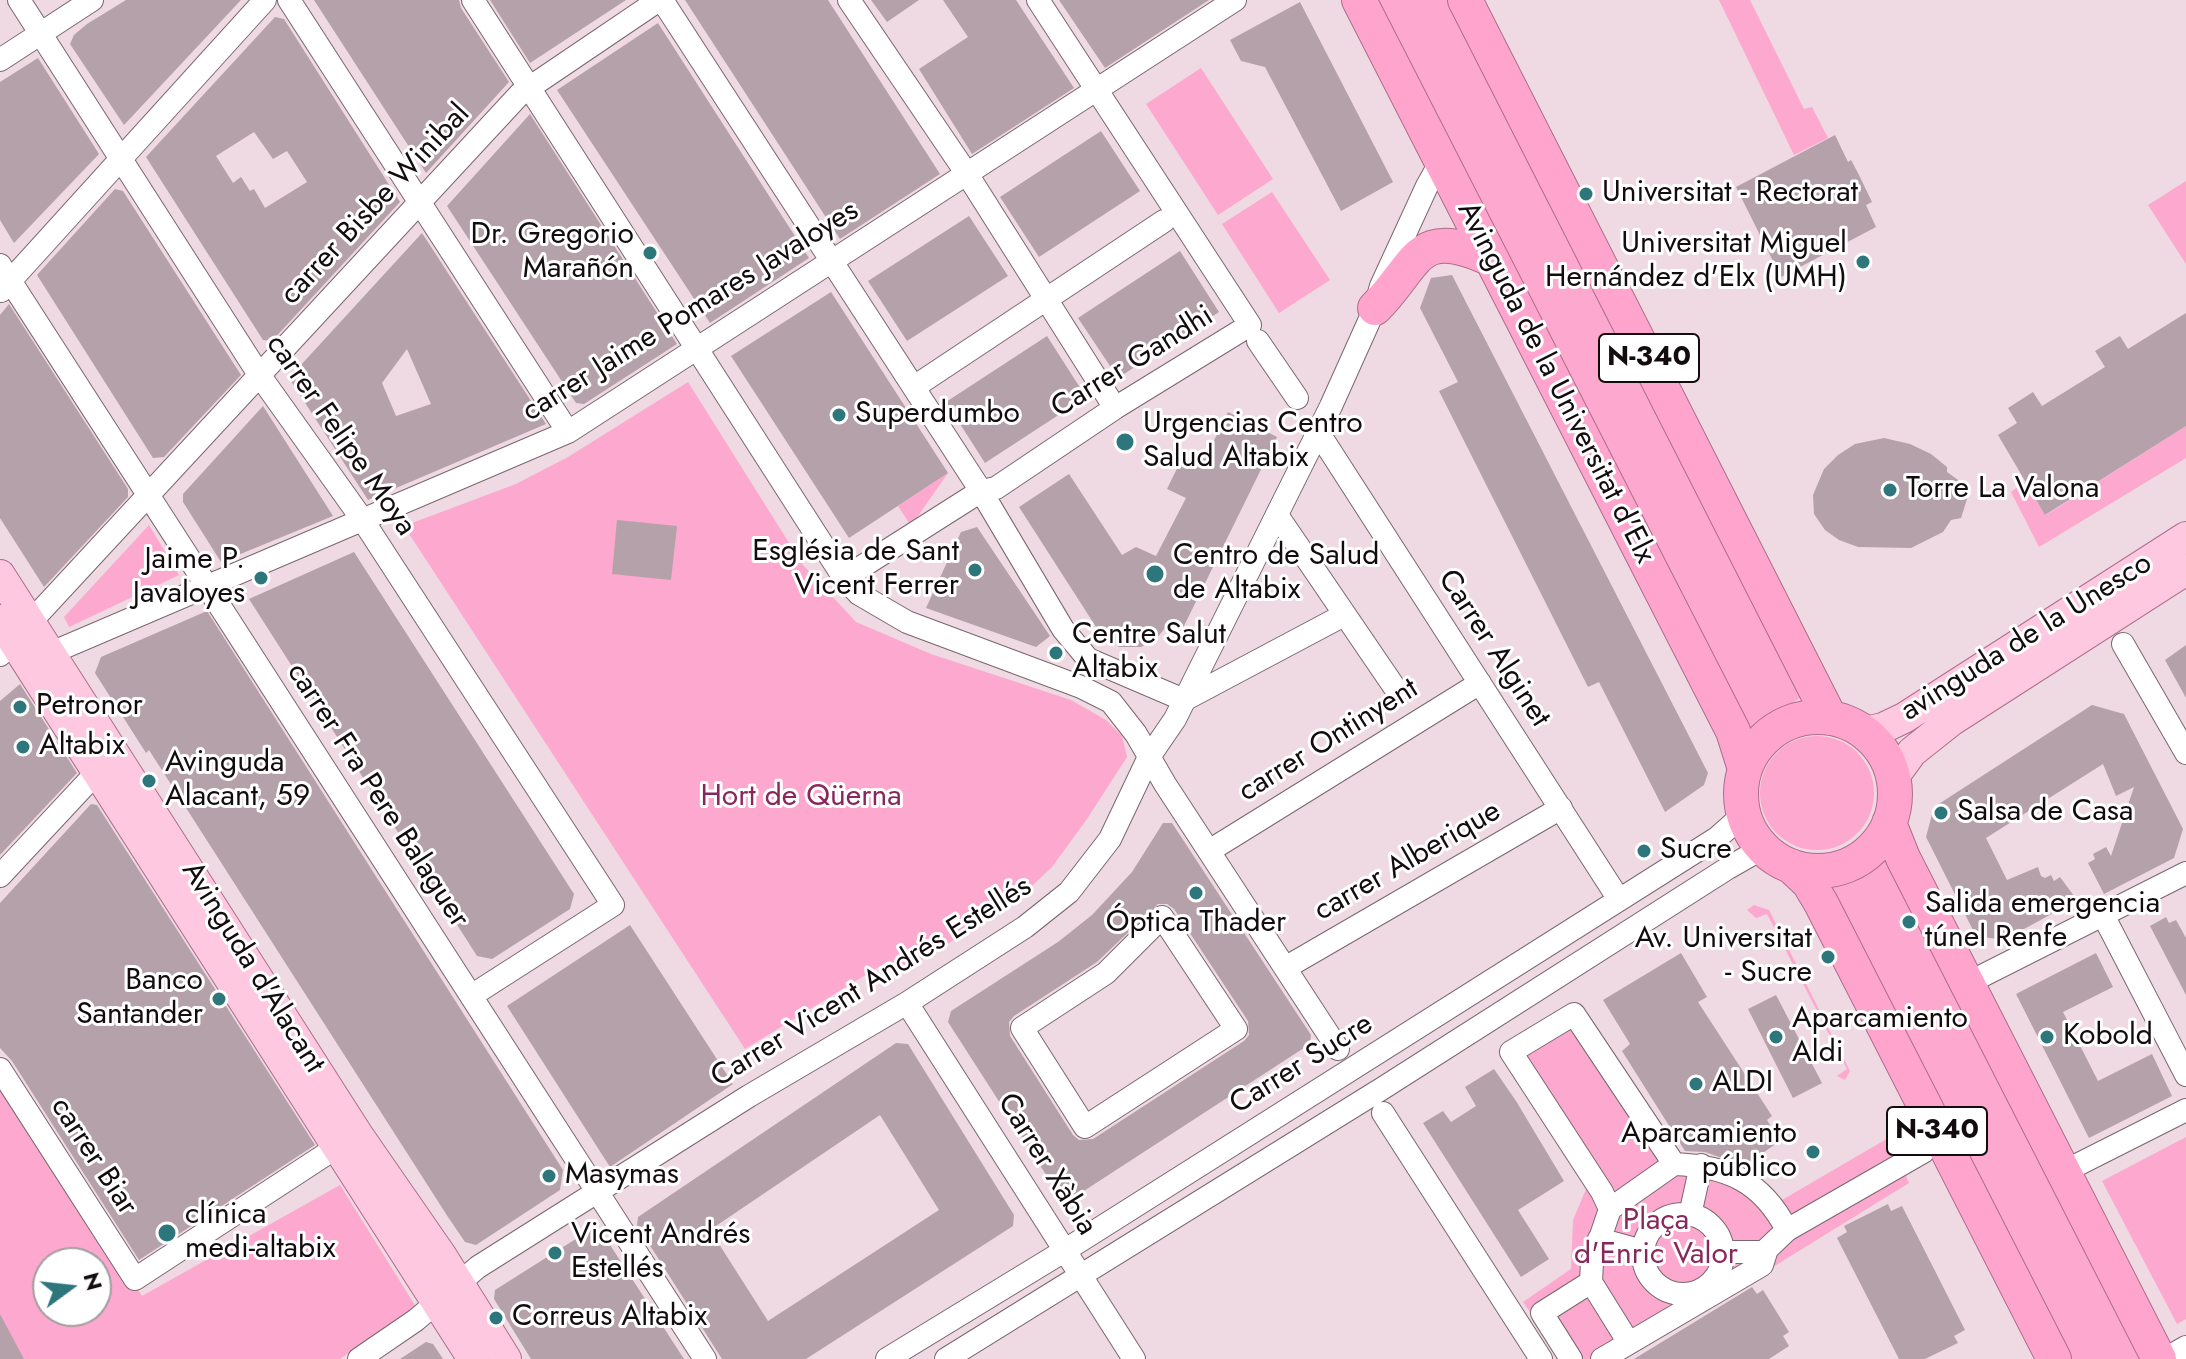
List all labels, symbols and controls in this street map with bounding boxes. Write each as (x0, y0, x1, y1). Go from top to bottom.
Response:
street label: carrer Bisbe Winibal (274, 97, 478, 313)
place label: Universitat - Rectorat (1602, 176, 1858, 212)
marker: Universitat - Rectorat (1577, 185, 1595, 203)
street label: carrer Jaime Pomares Javaloyes (516, 194, 866, 430)
street label: Avinguda de la Universitat d'Elx (1448, 196, 1662, 570)
place label: Dr. Gregorio Marañón (471, 218, 634, 288)
place label: Universitat Miguel Hernández d'Elx (UMH) (1545, 227, 1847, 298)
marker: Dr. Gregorio Marañón (641, 244, 659, 262)
marker: Universitat Miguel Hernández d'Elx (UMH) (1854, 253, 1872, 271)
street label: Carrer Gandhi (1045, 299, 1221, 427)
street label: carrer Felipe Moya (257, 328, 423, 544)
road number: N-340 (1599, 334, 1699, 382)
place label: Superdumbo (855, 397, 1020, 433)
marker: Superdumbo (830, 406, 848, 424)
place label: Urgencias Centro Salud Altabix (1143, 407, 1363, 478)
marker: Urgencias Centro Salud Altabix (1114, 431, 1136, 453)
place label: Torre La Valona (1906, 472, 2100, 508)
marker: Torre La Valona (1881, 481, 1899, 499)
place label: Església de Sant Vicent Ferrer (752, 535, 959, 606)
place label: Centro de Salud de Altabix (1173, 539, 1379, 610)
place label: Jaime P. Javaloyes (133, 543, 245, 614)
street label: avinguda de la Unesco (1895, 546, 2159, 730)
marker: Església de Sant Vicent Ferrer (966, 561, 984, 579)
marker: Centro de Salud de Altabix (1144, 563, 1166, 585)
street label: Carrer Alginet (1429, 564, 1557, 734)
marker: Jaime P. Javaloyes (252, 569, 270, 587)
place label: Centre Salut Altabix (1072, 618, 1226, 688)
marker: Centre Salut Altabix (1047, 644, 1065, 662)
street label: carrer Fra Pere Balaguer (278, 657, 476, 935)
street label: carrer Ontinyent (1233, 671, 1425, 811)
place label: Petronor (36, 689, 143, 725)
marker: Petronor (11, 698, 29, 716)
place label: Altabix (39, 729, 125, 765)
marker: Altabix (14, 738, 32, 756)
place label: Avinguda Alacant, 59 (165, 746, 310, 816)
marker: Avinguda Alacant, 59 (140, 772, 158, 790)
park label: Hort de Qüerna (700, 780, 902, 816)
street label: carrer Alberique (1308, 794, 1508, 930)
place label: Salsa de Casa (1957, 795, 2133, 831)
marker: Salsa de Casa (1932, 804, 1950, 822)
place label: Sucre (1660, 833, 1732, 869)
marker: Sucre (1635, 842, 1653, 860)
street label: Avinguda d'Alacant (173, 856, 331, 1080)
street label: Carrer Vicent Andrés Estellés (705, 869, 1039, 1097)
marker: Óptica Thader (1187, 884, 1205, 902)
place label: Salida emergencia túnel Renfe (1925, 887, 2160, 958)
place label: Óptica Thader (1106, 906, 1286, 942)
marker: Salida emergencia túnel Renfe (1900, 913, 1918, 931)
place label: Av. Universitat - Sucre (1635, 922, 1812, 992)
marker: Av. Universitat - Sucre (1819, 948, 1837, 966)
place label: Banco Santander (76, 964, 203, 1034)
marker: Banco Santander (210, 990, 228, 1008)
place label: Aparcamiento Aldi (1792, 1002, 1968, 1072)
street label: Carrer Sucre (1224, 1007, 1380, 1123)
place label: Kobold (2063, 1019, 2153, 1055)
marker: Aparcamiento Aldi (1767, 1028, 1785, 1046)
marker: Kobold (2038, 1028, 2056, 1046)
place label: ALDI (1712, 1066, 1773, 1102)
marker: ALDI (1687, 1075, 1705, 1093)
street label: Carrer Xàbia (988, 1087, 1104, 1243)
street label: carrer Biar (42, 1091, 144, 1223)
road number: N-340 (1887, 1107, 1987, 1155)
place label: Aparcamiento público (1621, 1117, 1797, 1188)
marker: Aparcamiento público (1804, 1143, 1822, 1161)
place label: Masymas (565, 1158, 679, 1194)
marker: Masymas (540, 1167, 558, 1185)
place label: clínica medi-altabix (185, 1198, 336, 1268)
park label: Plaça d'Enric Valor (1574, 1204, 1738, 1274)
place label: Vicent Andrés Estellés (571, 1218, 750, 1288)
marker: clínica medi-altabix (156, 1222, 178, 1244)
marker: Vicent Andrés Estellés (546, 1244, 564, 1262)
north arrow (32, 1247, 112, 1327)
text: N (76, 1269, 111, 1294)
place label: Correus Altabix (512, 1300, 707, 1336)
marker: Correus Altabix (487, 1309, 505, 1327)

